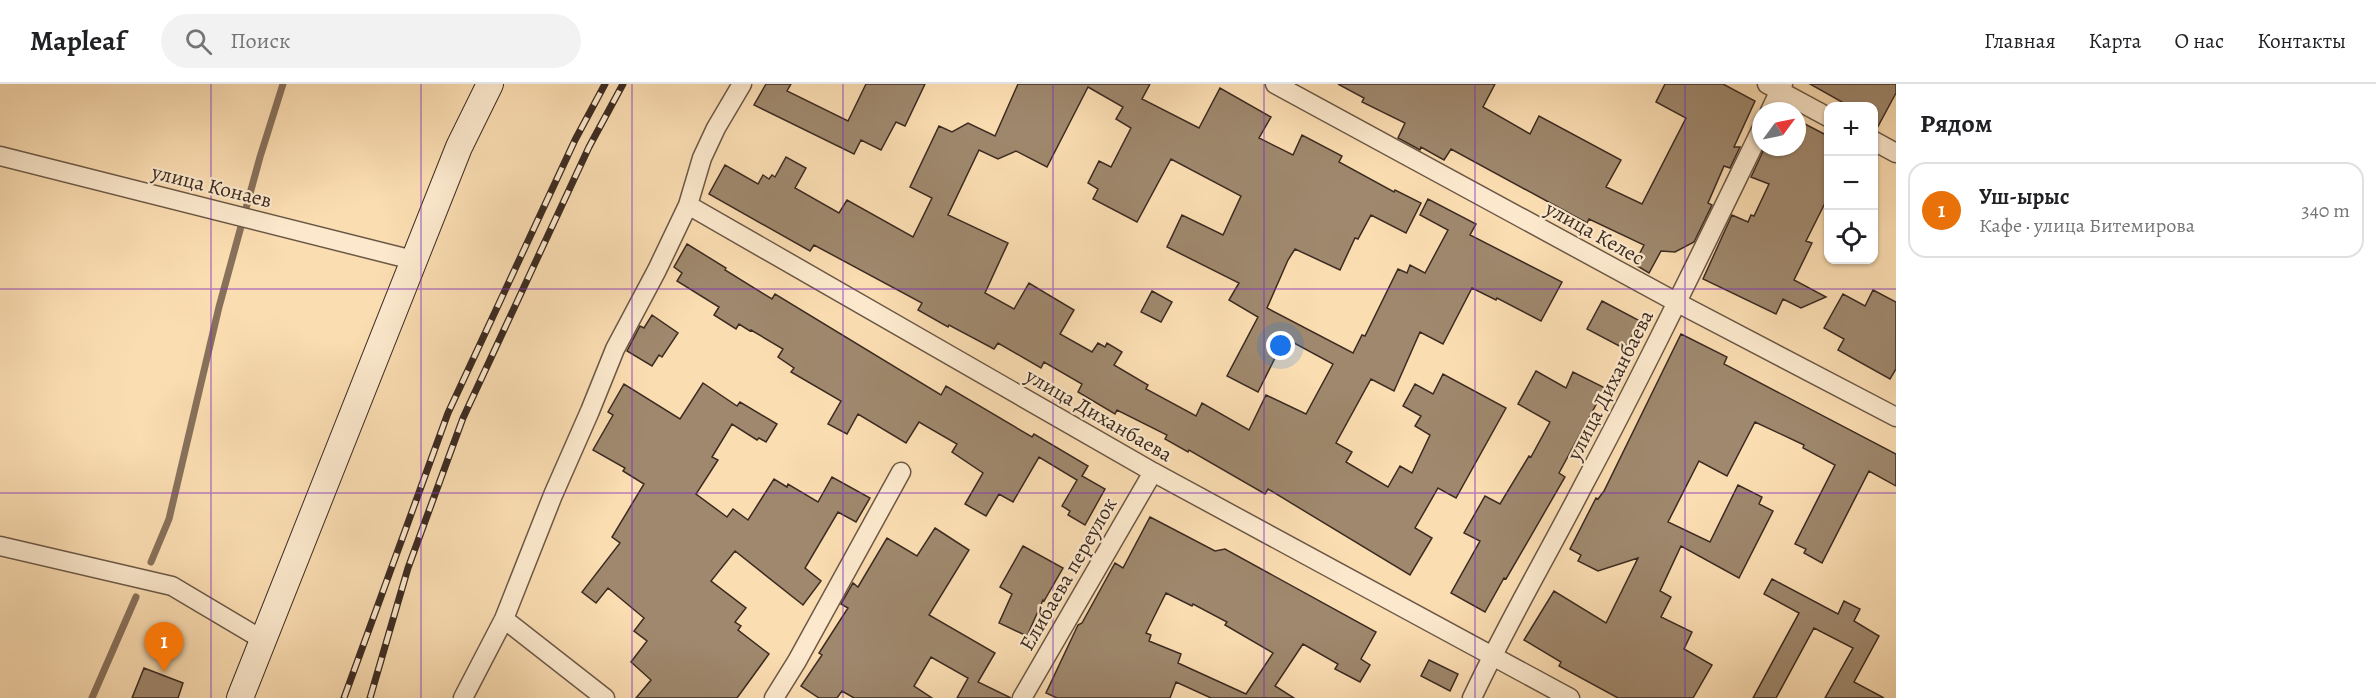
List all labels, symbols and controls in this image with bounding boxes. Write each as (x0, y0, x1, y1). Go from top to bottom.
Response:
search box (161, 14, 581, 68)
text: Mapleaf (30, 22, 125, 60)
icon: search (182, 25, 215, 58)
text: Поиск (230, 26, 290, 56)
text: Главная (1984, 27, 2056, 55)
text: Карта (2089, 27, 2141, 55)
text: О нас (2174, 27, 2224, 55)
text: Контакты (2257, 27, 2346, 55)
north arrow (1752, 102, 1806, 156)
map controls (1824, 102, 1878, 264)
button: + (1824, 102, 1878, 156)
text: Рядом (1920, 106, 1992, 141)
button: − (1824, 156, 1878, 210)
street label: улица Конаев (148, 157, 275, 214)
text: Уш-ырыс (1979, 182, 2069, 212)
street label: улица Келес (1540, 194, 1650, 272)
text: 1 (1938, 197, 1945, 224)
text: 340 m (2301, 197, 2350, 224)
button: locate (1824, 210, 1878, 264)
text: Кафе · улица Битемирова (1979, 212, 2195, 239)
street label: улица Диханбаева (1560, 305, 1660, 466)
your location (1266, 331, 1295, 360)
street label: улица Диханбаева (1020, 361, 1178, 469)
street label: Елибаева переулок (1013, 492, 1123, 656)
pin: 1 (144, 622, 184, 672)

